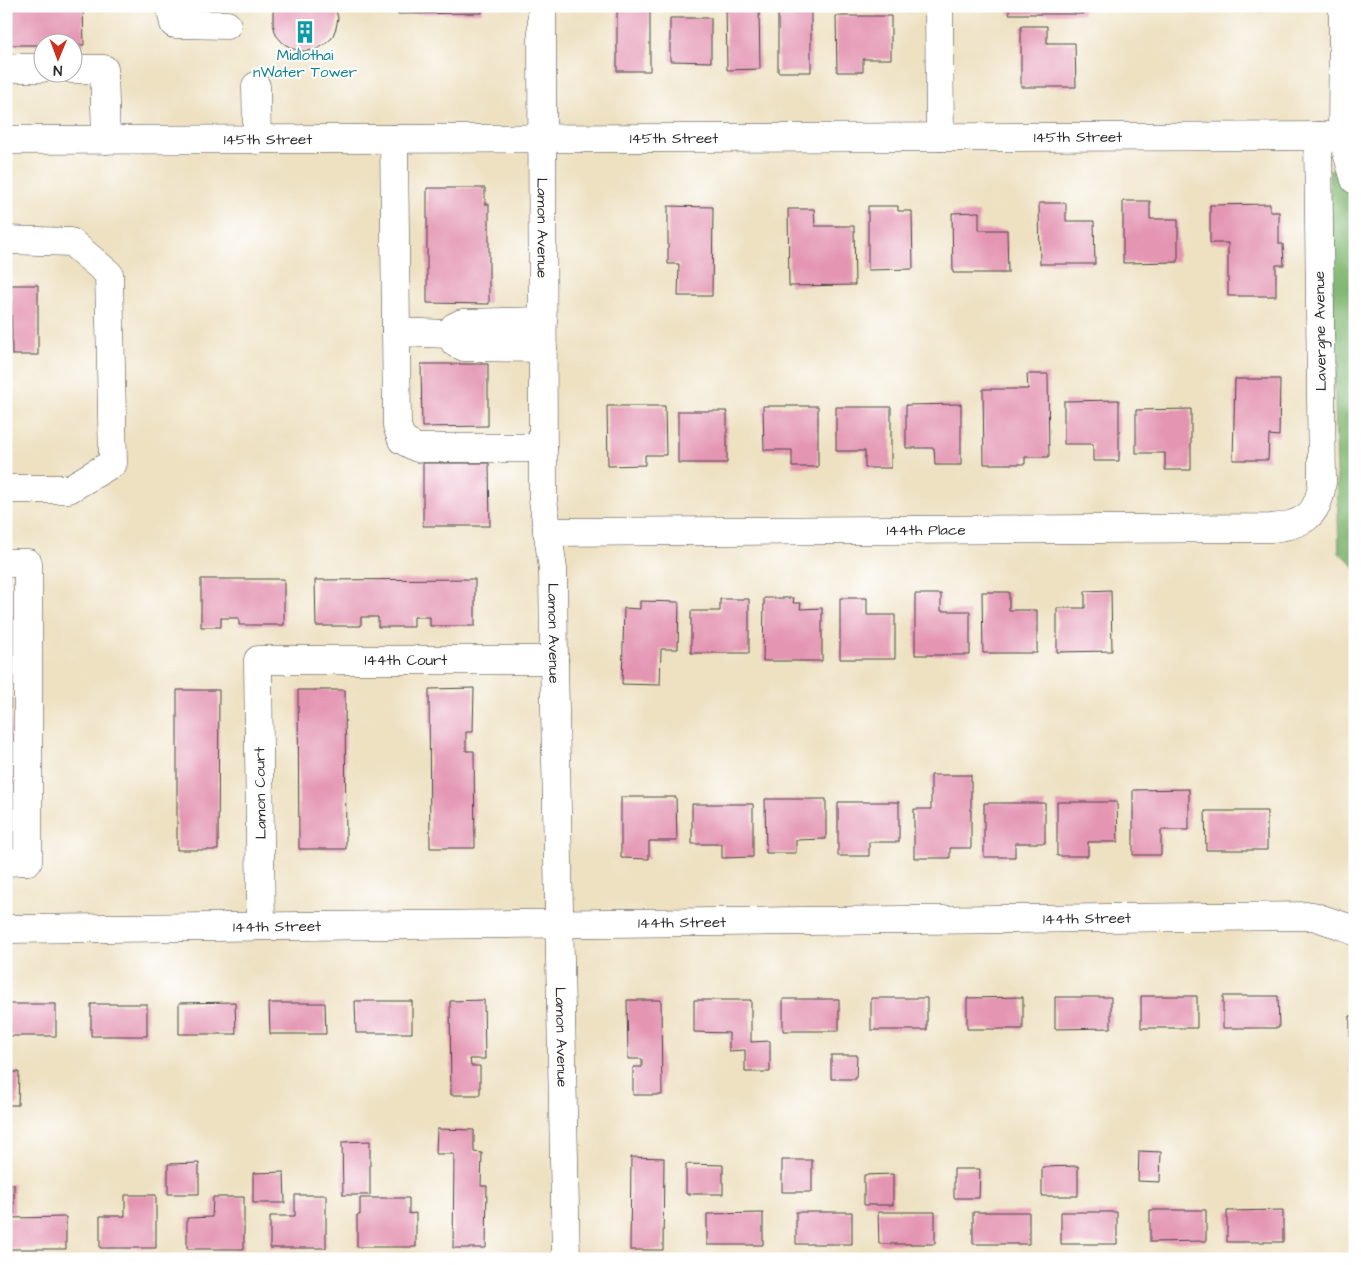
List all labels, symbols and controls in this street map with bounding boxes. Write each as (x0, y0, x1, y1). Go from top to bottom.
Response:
building icon: Midlothai nWater Tower (292, 19, 318, 45)
north arrow (32, 32, 82, 82)
place label: Midlothai nWater Tower (253, 45, 357, 83)
text: N (53, 60, 62, 80)
street label: 145th Street (1034, 127, 1122, 148)
street label: 145th Street (630, 128, 718, 149)
street label: 145th Street (224, 129, 312, 150)
street label: Lamon Avenue (531, 178, 553, 278)
street label: Lavergne Avenue (1309, 271, 1333, 391)
street label: 144th Place (886, 520, 966, 541)
street label: Lamon Avenue (542, 583, 564, 684)
street label: 144th Court (365, 650, 447, 671)
street label: Lamon Court (249, 746, 272, 839)
street label: 144th Street (1043, 908, 1131, 930)
street label: 144th Street (638, 912, 726, 934)
street label: 144th Street (233, 916, 321, 938)
street label: Lamon Avenue (550, 987, 573, 1088)

